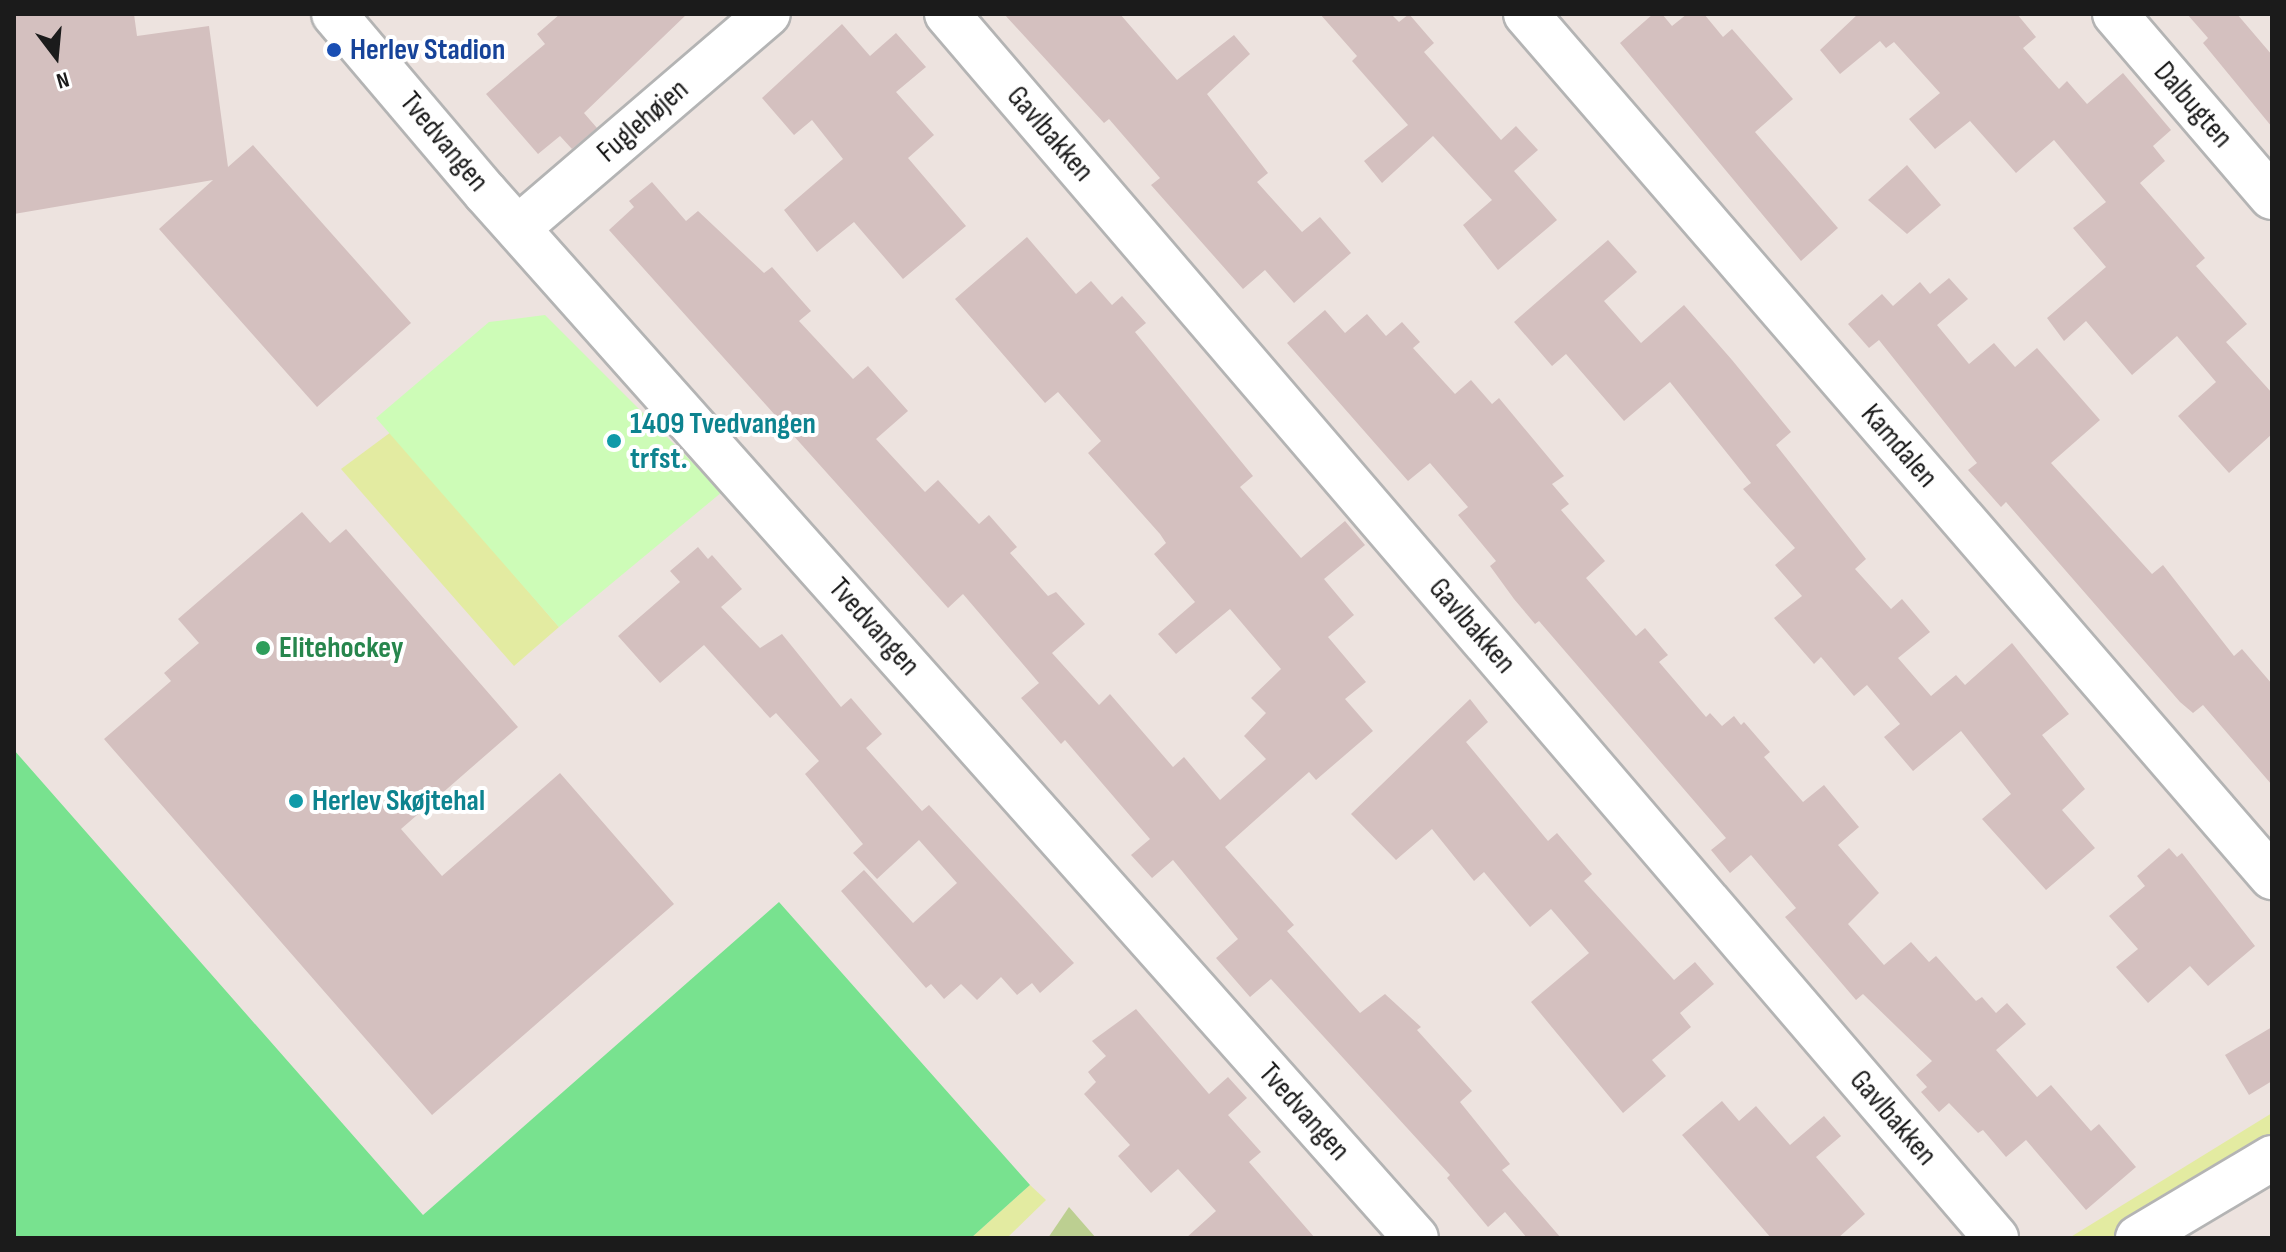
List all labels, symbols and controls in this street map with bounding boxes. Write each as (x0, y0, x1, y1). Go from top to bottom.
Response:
north arrow (16, 16, 96, 96)
place label: Herlev Stadion (350, 32, 505, 68)
marker: Herlev Stadion (325, 41, 343, 59)
street label: Dalbugten (2146, 55, 2240, 155)
text: N (53, 65, 72, 94)
street label: Fuglehøjen (590, 72, 696, 170)
street label: Gavlbakken (999, 79, 1101, 189)
street label: Tvedvangen (392, 85, 496, 199)
street label: Kamdalen (1853, 397, 1945, 495)
place label: 1409 Tvedvangen trfst. (630, 406, 816, 476)
marker: 1409 Tvedvangen trfst. (605, 432, 623, 450)
street label: Tvedvangen (821, 571, 927, 683)
street label: Gavlbakken (1421, 571, 1523, 681)
place label: Elitehockey (279, 630, 403, 666)
marker: Elitehockey (254, 639, 272, 657)
place label: Herlev Skøjtehal (312, 783, 485, 819)
marker: Herlev Skøjtehal (287, 792, 305, 810)
street label: Tvedvangen (1251, 1056, 1357, 1168)
street label: Gavlbakken (1842, 1063, 1944, 1173)

